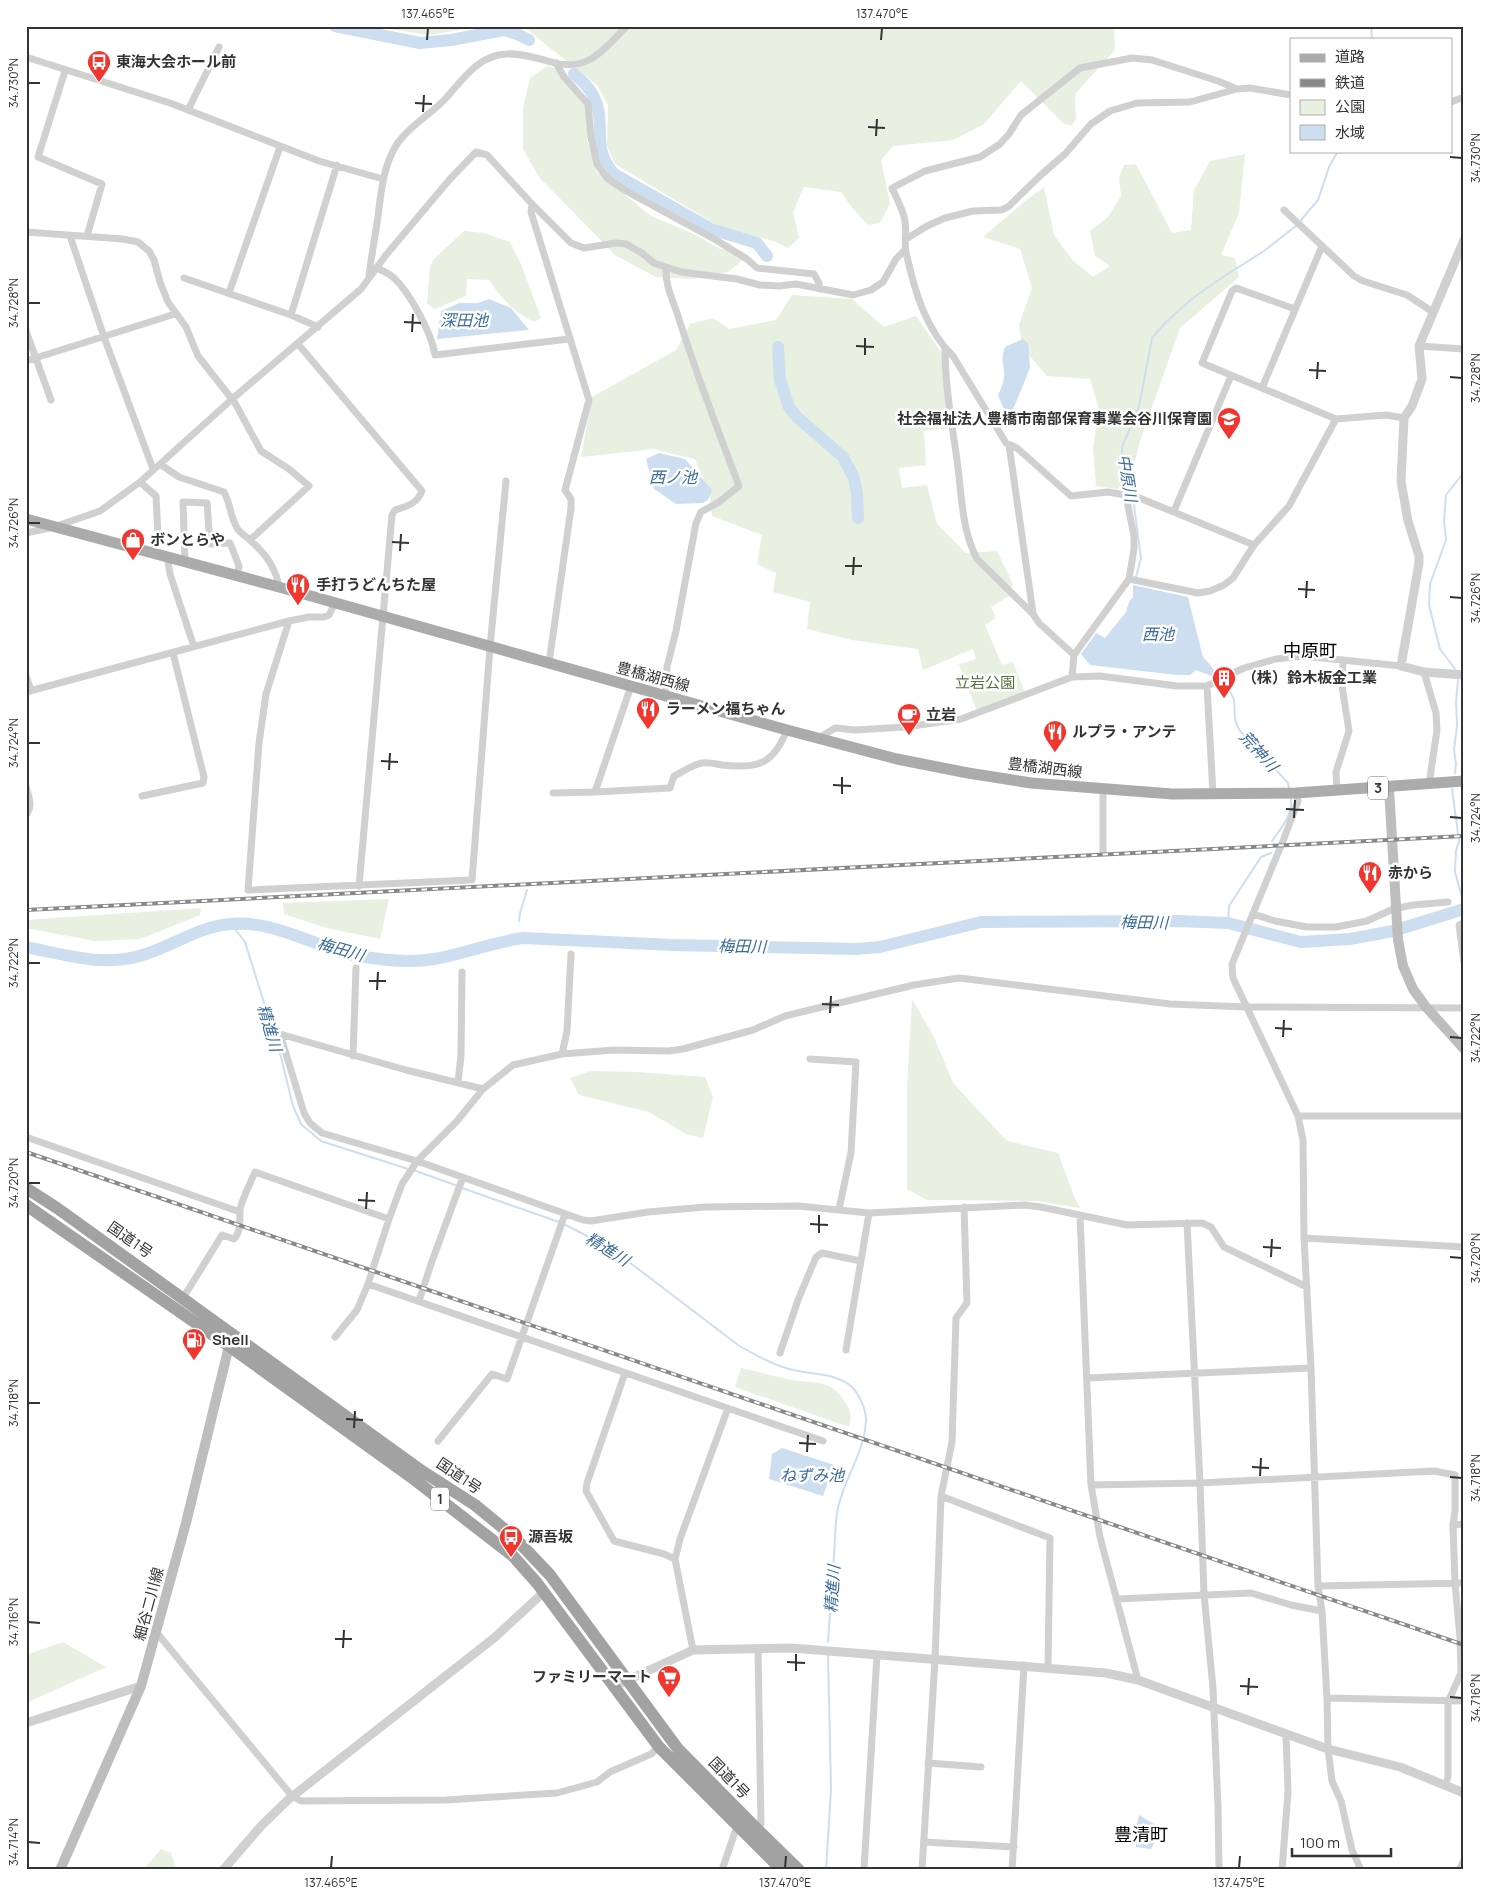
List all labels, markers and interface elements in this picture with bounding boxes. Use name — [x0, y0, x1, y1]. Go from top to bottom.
text: 137.465°E — [401, 5, 455, 22]
text: 137.470°E — [856, 5, 908, 22]
legend — [1290, 38, 1452, 152]
text: 道路 — [1335, 46, 1365, 67]
bus stop icon: 東海大会ホール前 — [86, 49, 112, 83]
place label: 東海大会ホール前 — [116, 51, 236, 72]
text: 34.730°N — [5, 58, 22, 108]
text: 鉄道 — [1335, 72, 1365, 93]
text: 公園 — [1335, 96, 1365, 117]
text: 水域 — [1335, 122, 1365, 143]
text: 34.730°N — [1467, 133, 1484, 183]
text: 34.728°N — [5, 278, 22, 328]
water label: 深田池 — [440, 309, 490, 331]
text: 34.728°N — [1467, 353, 1484, 403]
school or university icon: 社会福祉法人豊橋市南部保育事業会谷川保育園 — [1216, 406, 1242, 440]
place label: 社会福祉法人豊橋市南部保育事業会谷川保育園 — [897, 408, 1212, 429]
water label: 中原川 — [1113, 453, 1143, 505]
water label: 西ノ池 — [649, 466, 699, 488]
text: 34.726°N — [5, 498, 22, 548]
shop icon: ボンとらや — [120, 527, 146, 561]
place label: ボンとらや — [150, 529, 225, 550]
restaurant icon: 手打うどんちた屋 — [285, 572, 311, 606]
text: 34.726°N — [1467, 573, 1484, 623]
place label: 手打うどんちた屋 — [316, 574, 436, 595]
water label: 西池 — [1142, 623, 1176, 645]
district label: 中原町 — [1283, 638, 1337, 662]
street label: 豊橋湖西線 — [614, 657, 692, 696]
building icon: （株）鈴木板金工業 — [1211, 665, 1237, 699]
place label: （株）鈴木板金工業 — [1242, 667, 1377, 688]
park label: 立岩公園 — [955, 672, 1015, 693]
restaurant icon: ラーメン福ちゃん — [635, 696, 661, 730]
place label: ラーメン福ちゃん — [666, 698, 785, 719]
cafe icon: 立岩 — [896, 702, 922, 736]
place label: 立岩 — [926, 704, 956, 725]
text: 34.724°N — [5, 718, 22, 768]
restaurant icon: ルプラ・アンテ — [1042, 719, 1068, 753]
place label: ルプラ・アンテ — [1072, 721, 1176, 742]
water label: 荒神川 — [1235, 726, 1285, 778]
street label: 豊橋湖西線 — [1007, 753, 1084, 782]
road number: 3 — [1368, 776, 1388, 800]
text: 34.724°N — [1467, 793, 1484, 843]
restaurant icon: 赤から — [1357, 860, 1383, 894]
place label: 赤から — [1388, 862, 1433, 883]
water label: 梅田川 — [1120, 911, 1170, 933]
water label: 梅田川 — [315, 932, 369, 967]
water label: 梅田川 — [718, 935, 768, 957]
text: 34.722°N — [5, 938, 22, 988]
water label: 精進川 — [253, 1002, 288, 1056]
text: 34.722°N — [1467, 1013, 1484, 1063]
text: 34.720°N — [5, 1158, 22, 1208]
street label: 国道1号 — [103, 1216, 157, 1263]
water label: 精進川 — [582, 1227, 636, 1272]
text: 34.720°N — [1467, 1233, 1484, 1283]
fuel station icon: Shell — [181, 1327, 207, 1361]
place label: Shell — [212, 1329, 249, 1350]
text: 34.718°N — [5, 1379, 22, 1427]
street label: 国道1号 — [433, 1454, 485, 1498]
text: 34.718°N — [1467, 1454, 1484, 1502]
water label: ねずみ池 — [780, 1464, 846, 1486]
road number: 1 — [431, 1488, 449, 1510]
bus stop icon: 源吾坂 — [498, 1524, 524, 1558]
place label: 源吾坂 — [528, 1526, 573, 1547]
water label: 精進川 — [819, 1562, 845, 1614]
street label: 細谷二川線 — [129, 1565, 168, 1643]
text: 34.716°N — [5, 1598, 22, 1646]
supermarket icon: ファミリーマート — [656, 1664, 682, 1698]
place label: ファミリーマート — [532, 1666, 652, 1687]
text: 34.716°N — [1467, 1674, 1484, 1722]
street label: 国道1号 — [704, 1752, 755, 1803]
text: 34.714°N — [5, 1818, 22, 1866]
district label: 豊清町 — [1114, 1822, 1168, 1846]
scale bar — [1292, 1826, 1391, 1858]
text: 100 m — [1300, 1832, 1340, 1853]
text: 137.465°E — [304, 1874, 358, 1891]
text: 137.470°E — [759, 1874, 811, 1891]
text: 137.475°E — [1213, 1874, 1265, 1891]

